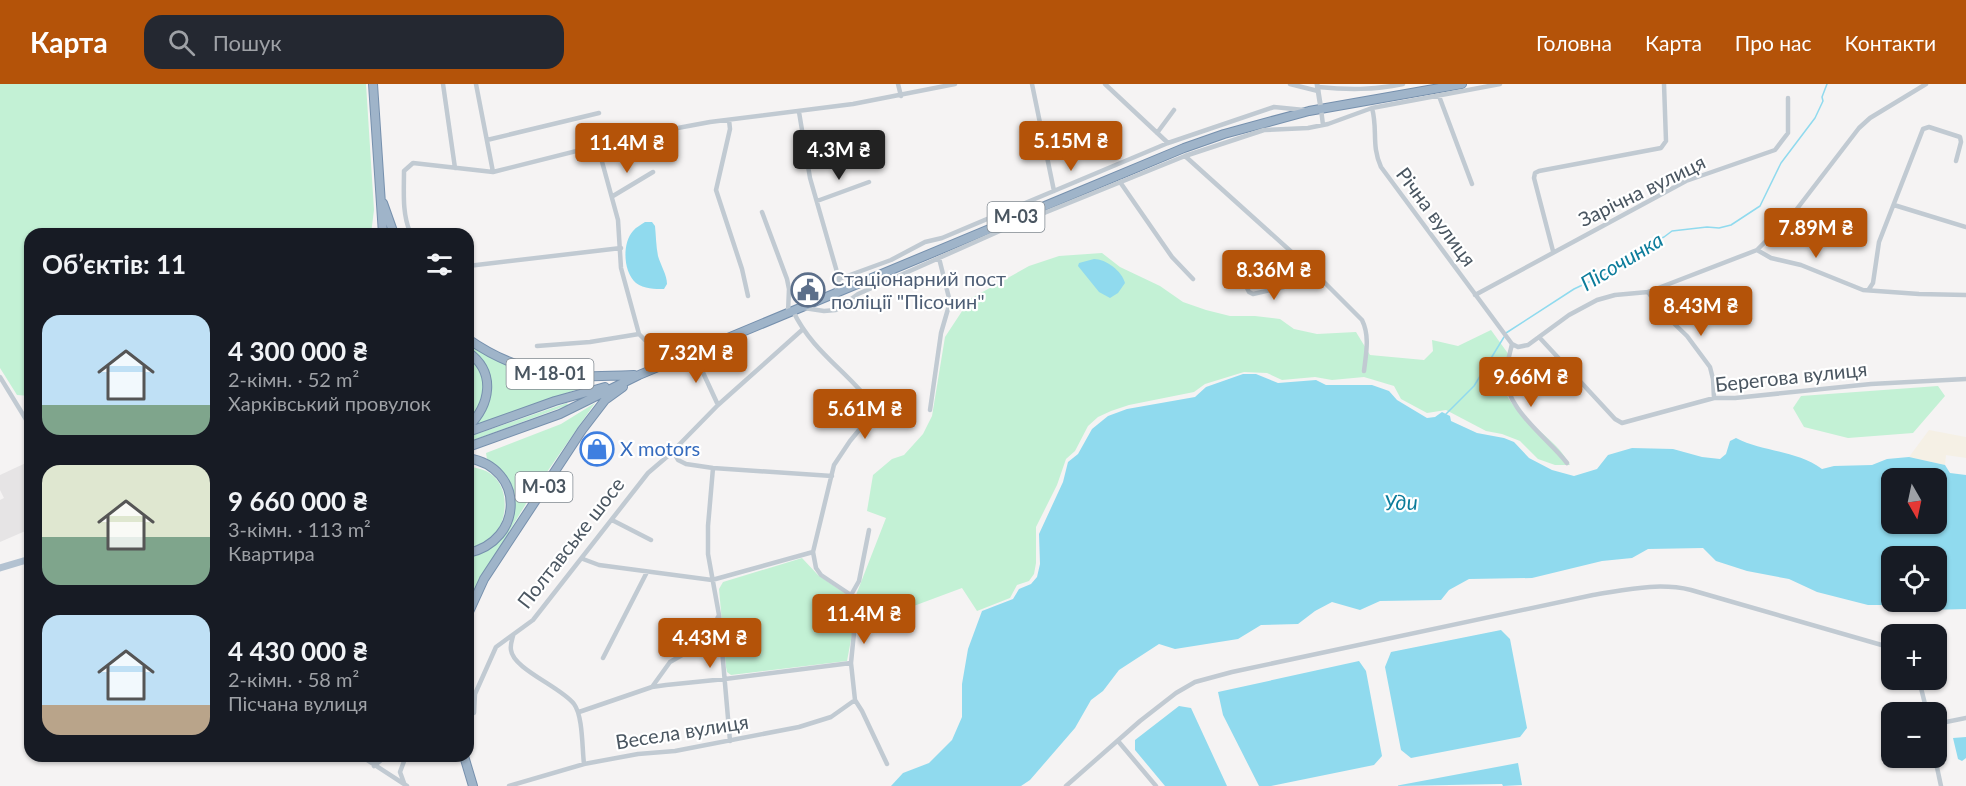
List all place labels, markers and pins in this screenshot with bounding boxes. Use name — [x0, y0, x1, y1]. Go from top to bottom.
pin: 5.15M ₴ — [1016, 121, 1126, 172]
pin: 11.4M ₴ — [572, 123, 682, 174]
pin: 4.3M ₴ — [790, 130, 888, 181]
pin: 7.89M ₴ — [1761, 208, 1871, 259]
pin: 8.36M ₴ — [1219, 250, 1329, 301]
place label: Стаціонарний пост поліції "Пісочин" — [831, 266, 1006, 313]
public building icon: Стаціонарний пост поліції "Пісочин" — [790, 272, 826, 308]
pin: 8.43M ₴ — [1646, 286, 1756, 337]
pin: 7.32M ₴ — [641, 333, 751, 384]
pin: 9.66M ₴ — [1476, 357, 1586, 408]
pin: 5.61M ₴ — [810, 389, 920, 440]
shop icon: Х motors — [579, 431, 615, 467]
place label: Х motors — [620, 436, 700, 460]
pin: 11.4M ₴ — [809, 594, 919, 645]
pin: 4.43M ₴ — [655, 618, 765, 669]

